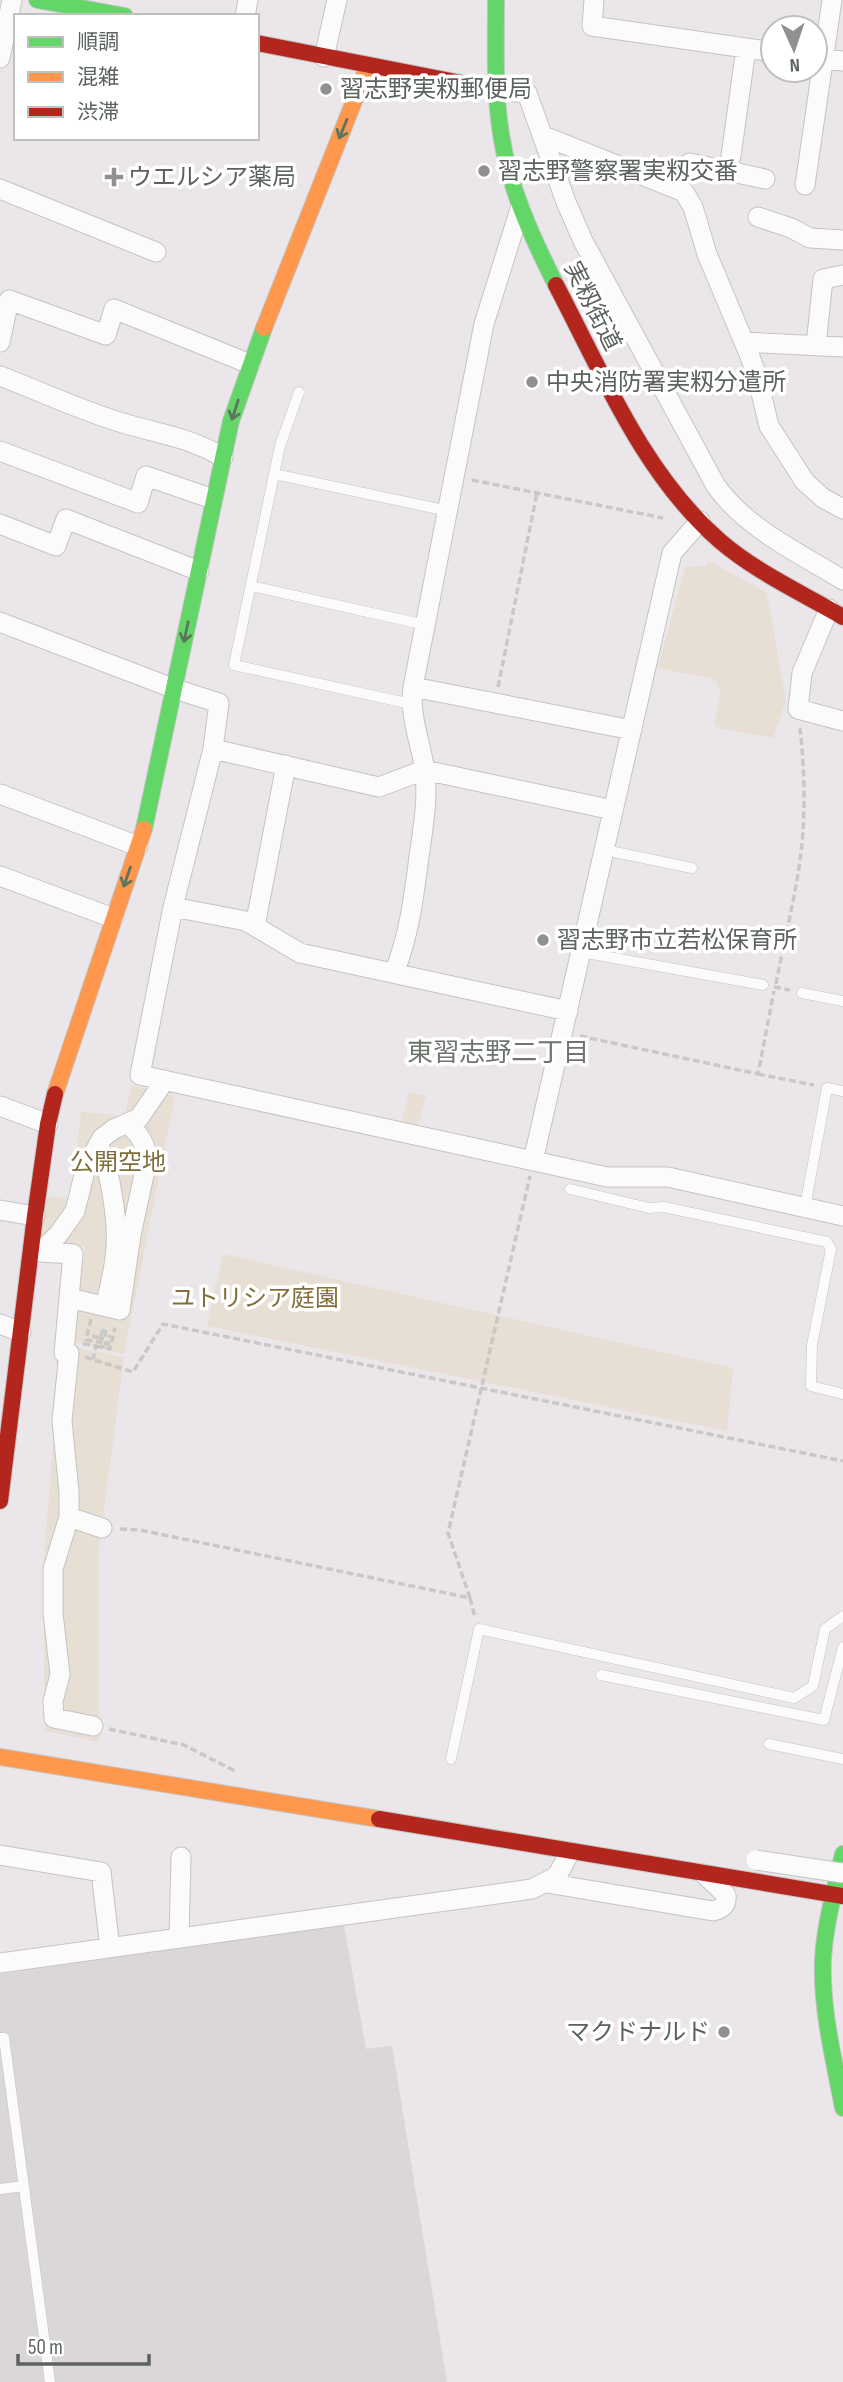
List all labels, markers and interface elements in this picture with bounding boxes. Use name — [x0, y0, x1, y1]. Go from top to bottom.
legend — [14, 14, 259, 140]
north arrow — [759, 14, 829, 84]
text: 順調 — [77, 30, 119, 55]
text: N — [789, 53, 800, 76]
text: 混雑 — [77, 65, 119, 90]
place label: 習志野実籾郵便局 — [340, 75, 532, 104]
marker: 習志野実籾郵便局 — [318, 81, 334, 97]
text: 渋滞 — [77, 100, 119, 125]
one-way arrow — [335, 118, 348, 139]
place label: 習志野警察署実籾交番 — [498, 157, 738, 186]
place label: ウエルシア薬局 — [128, 163, 296, 192]
marker: 習志野警察署実籾交番 — [476, 163, 492, 179]
marker: ウエルシア薬局 — [106, 169, 122, 185]
street label: 実籾街道 — [558, 257, 627, 356]
place label: 中央消防署実籾分遣所 — [546, 368, 786, 397]
marker: 中央消防署実籾分遣所 — [524, 374, 540, 390]
one-way arrow — [228, 399, 241, 421]
one-way arrow — [179, 620, 193, 643]
one-way arrow — [120, 865, 132, 887]
place label: 習志野市立若松保育所 — [557, 926, 797, 955]
marker: 習志野市立若松保育所 — [535, 932, 551, 948]
district label: 東習志野二丁目 — [407, 1038, 589, 1069]
park label: 公開空地 — [70, 1148, 166, 1177]
park label: ユトリシア庭園 — [171, 1284, 339, 1313]
place label: マクドナルド — [566, 2018, 710, 2047]
marker: マクドナルド — [716, 2024, 732, 2040]
scale bar — [18, 2322, 149, 2366]
text: 50 m — [28, 2335, 63, 2360]

